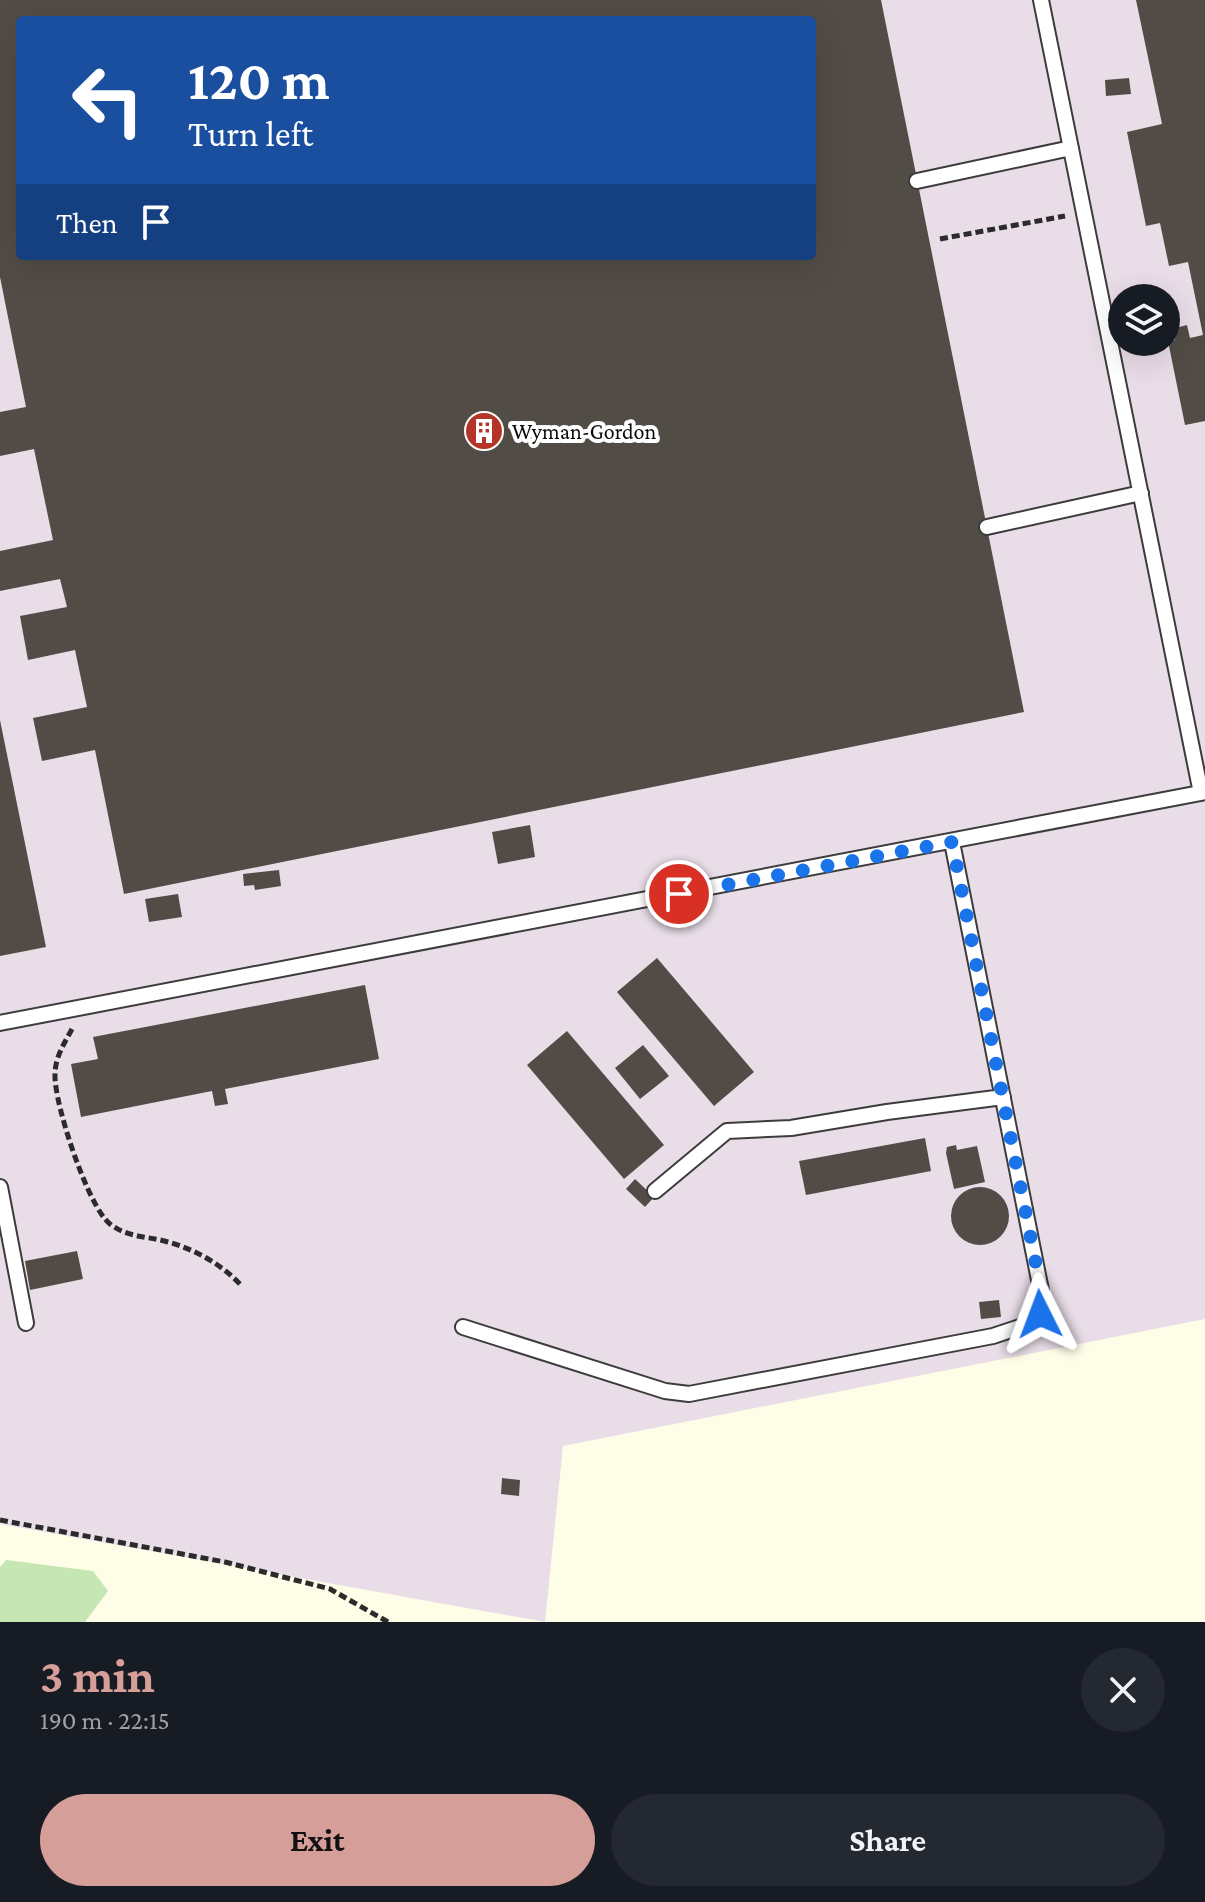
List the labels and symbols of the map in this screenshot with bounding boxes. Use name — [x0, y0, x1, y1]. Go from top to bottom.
building icon: Wyman-Gordon — [463, 410, 505, 452]
place label: Wyman-Gordon — [512, 419, 657, 444]
pin — [645, 860, 713, 928]
position arrow — [998, 1272, 1082, 1356]

